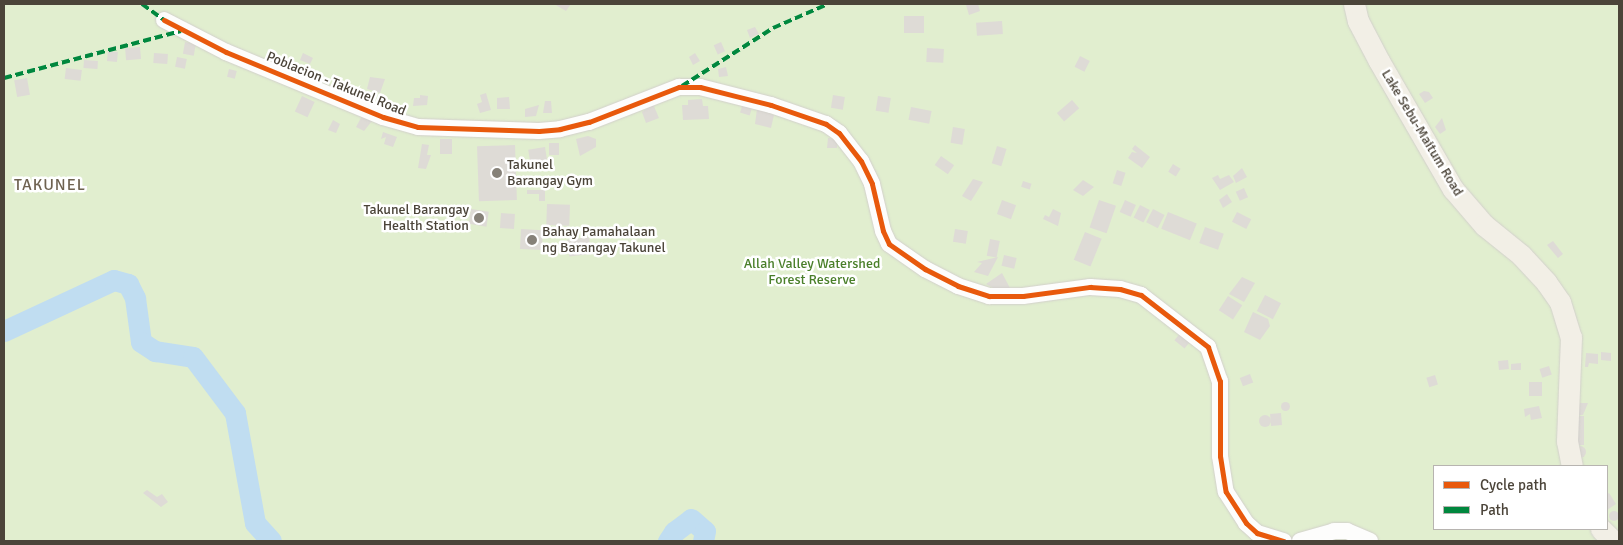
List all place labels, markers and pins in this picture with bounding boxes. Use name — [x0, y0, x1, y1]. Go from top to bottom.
place label: Takunel Barangay Gym — [507, 157, 593, 190]
marker: Takunel Barangay Gym — [491, 167, 503, 179]
place label: Takunel Barangay Health Station — [364, 202, 469, 234]
marker: Takunel Barangay Health Station — [473, 212, 485, 224]
place label: Bahay Pamahalaan ng Barangay Takunel — [542, 224, 666, 256]
marker: Bahay Pamahalaan ng Barangay Takunel — [526, 234, 538, 246]

